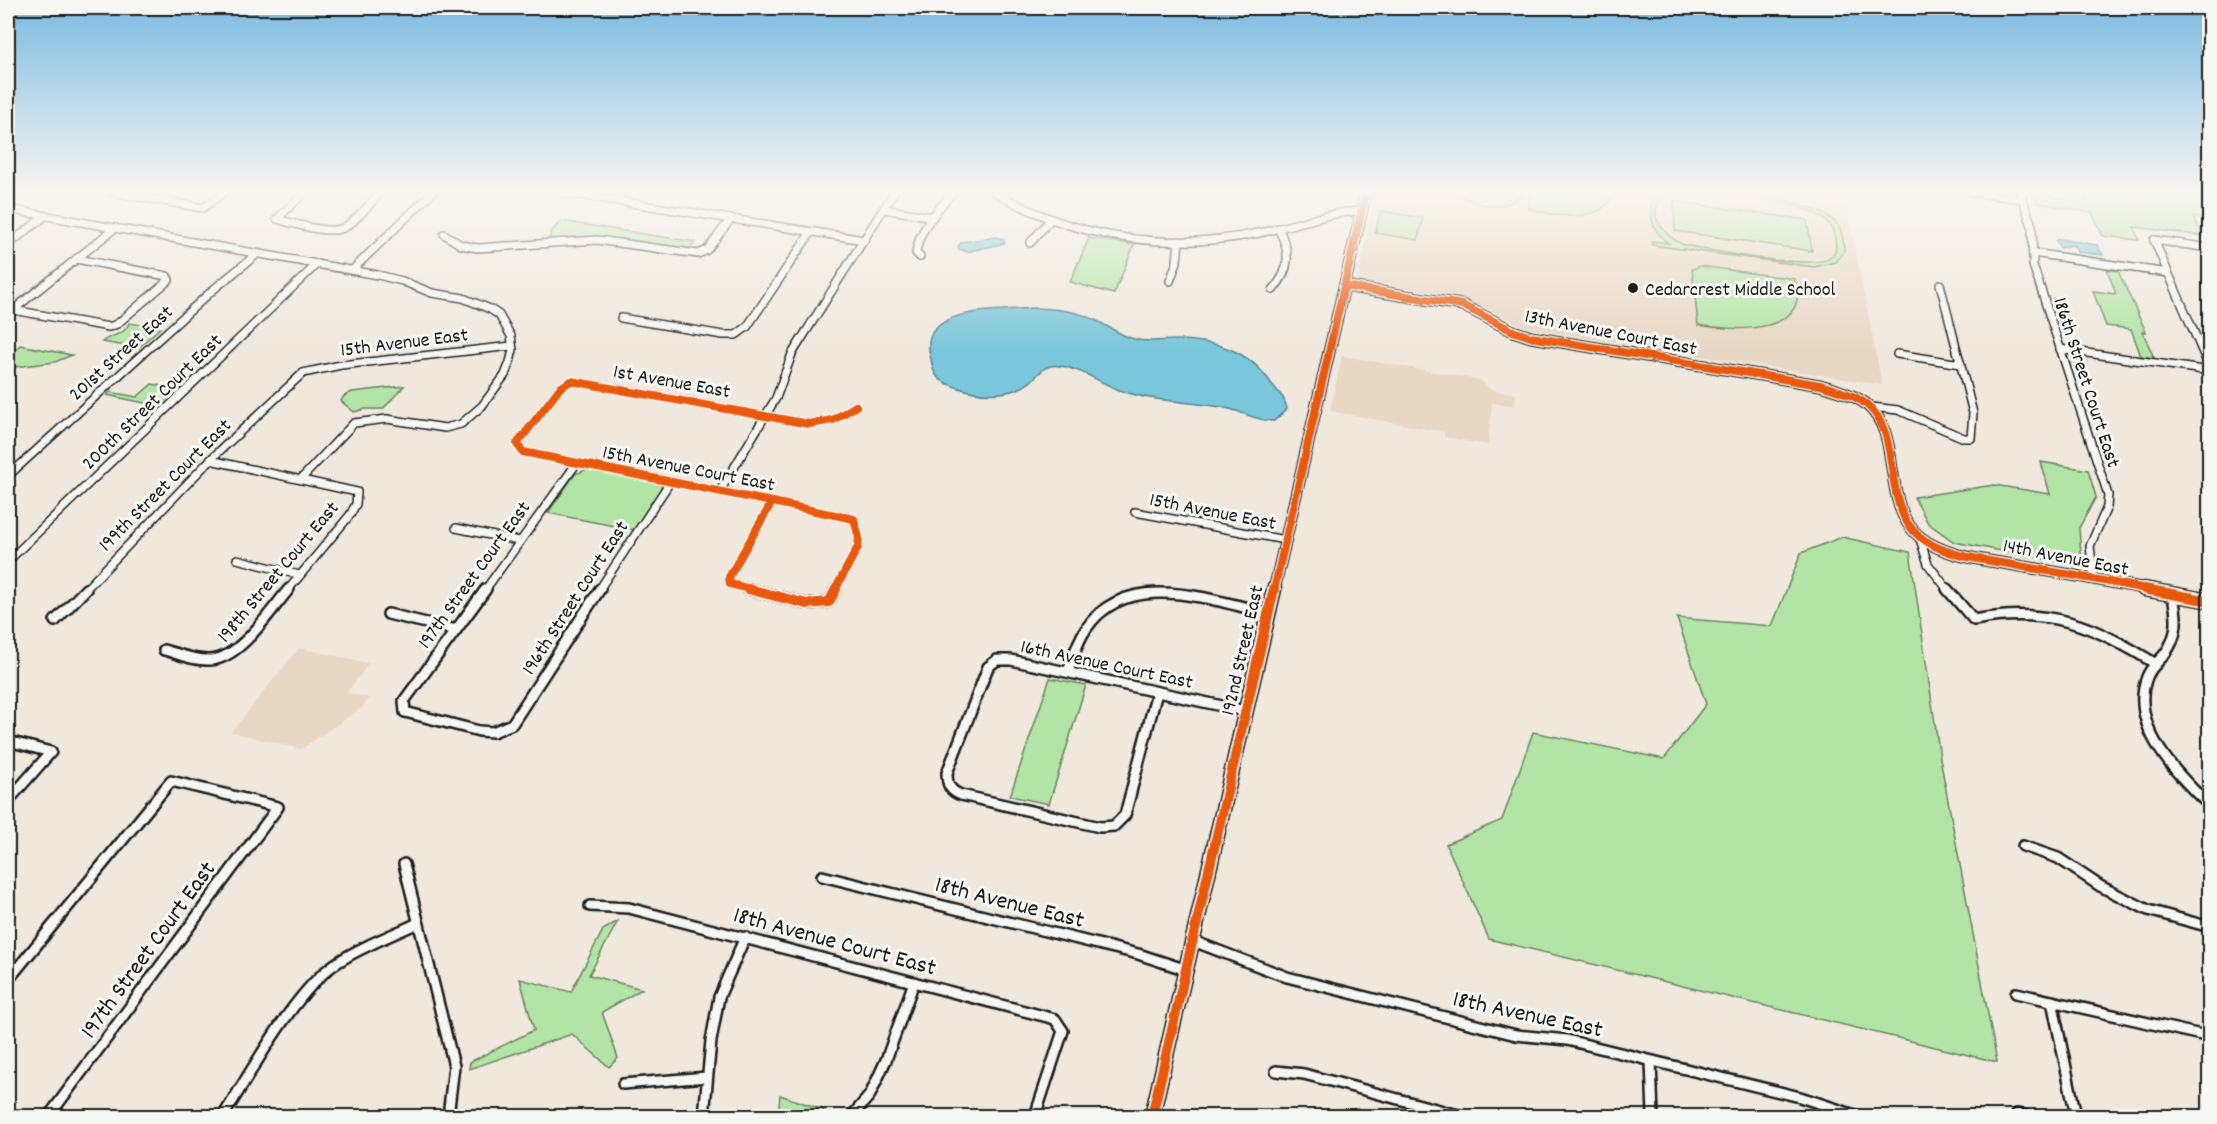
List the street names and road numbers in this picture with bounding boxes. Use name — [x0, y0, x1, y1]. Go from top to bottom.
street label: 186th Street Court East — [2044, 294, 2126, 472]
street label: 201st Street East — [64, 300, 180, 409]
street label: 13th Avenue Court East — [1522, 304, 1699, 364]
street label: 15th Avenue East — [339, 322, 470, 366]
street label: 200th Street Court East — [76, 329, 230, 478]
street label: 1st Avenue East — [611, 359, 732, 407]
street label: 199th Street Court East — [93, 413, 239, 559]
street label: 15th Avenue Court East — [600, 439, 777, 500]
street label: 15th Avenue East — [1147, 487, 1278, 539]
street label: 198th Street Court East — [212, 496, 347, 650]
street label: 197th Street Court East — [412, 496, 539, 655]
street label: 196th Street Court East — [516, 516, 637, 681]
street label: 14th Avenue East — [2000, 533, 2131, 585]
street label: 192nd Street East — [1215, 583, 1273, 719]
street label: 16th Avenue Court East — [1018, 634, 1195, 698]
street label: 197th Street Court East — [73, 855, 226, 1046]
street label: 18th Avenue East — [931, 869, 1088, 939]
street label: 18th Avenue Court East — [729, 899, 940, 986]
street label: 18th Avenue East — [1449, 983, 1606, 1048]

